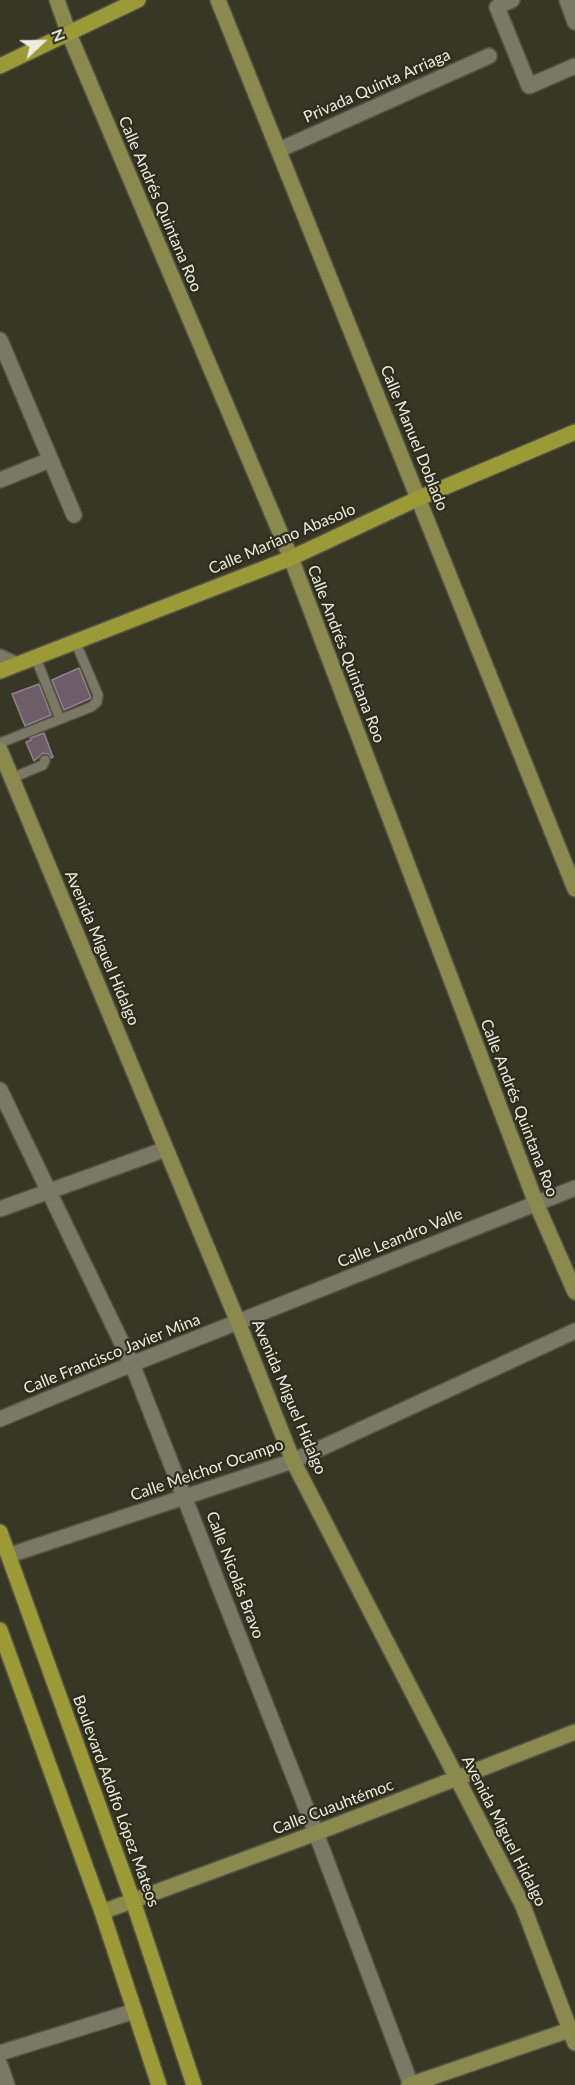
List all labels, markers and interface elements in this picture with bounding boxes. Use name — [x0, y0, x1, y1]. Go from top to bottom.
north arrow — [12, 12, 72, 72]
text: N — [48, 26, 70, 44]
street label: Privada Quinta Arriaga — [301, 45, 453, 127]
street label: Calle Andrés Quintana Roo — [114, 113, 206, 295]
street label: Calle Manuel Doblado — [376, 362, 452, 514]
street label: Calle Mariano Abasolo — [206, 499, 358, 579]
street label: Calle Andrés Quintana Roo — [303, 562, 389, 746]
street label: Avenida Miguel Hidalgo — [61, 868, 143, 1028]
street label: Calle Andrés Quintana Roo — [476, 1016, 562, 1200]
street label: Calle Leandro Valle — [335, 1204, 465, 1272]
street label: Calle Francisco Javier Mina — [21, 1310, 203, 1398]
street label: Avenida Miguel Hidalgo — [248, 1317, 330, 1477]
street label: Calle Melchor Ocampo — [128, 1435, 286, 1505]
street label: Calle Nicolás Bravo — [202, 1509, 268, 1641]
street label: Boulevard Adolfo López Mateos — [69, 1693, 163, 1909]
street label: Avenida Miguel Hidalgo — [458, 1752, 550, 1910]
street label: Calle Cuauhtémoc — [270, 1775, 396, 1839]

